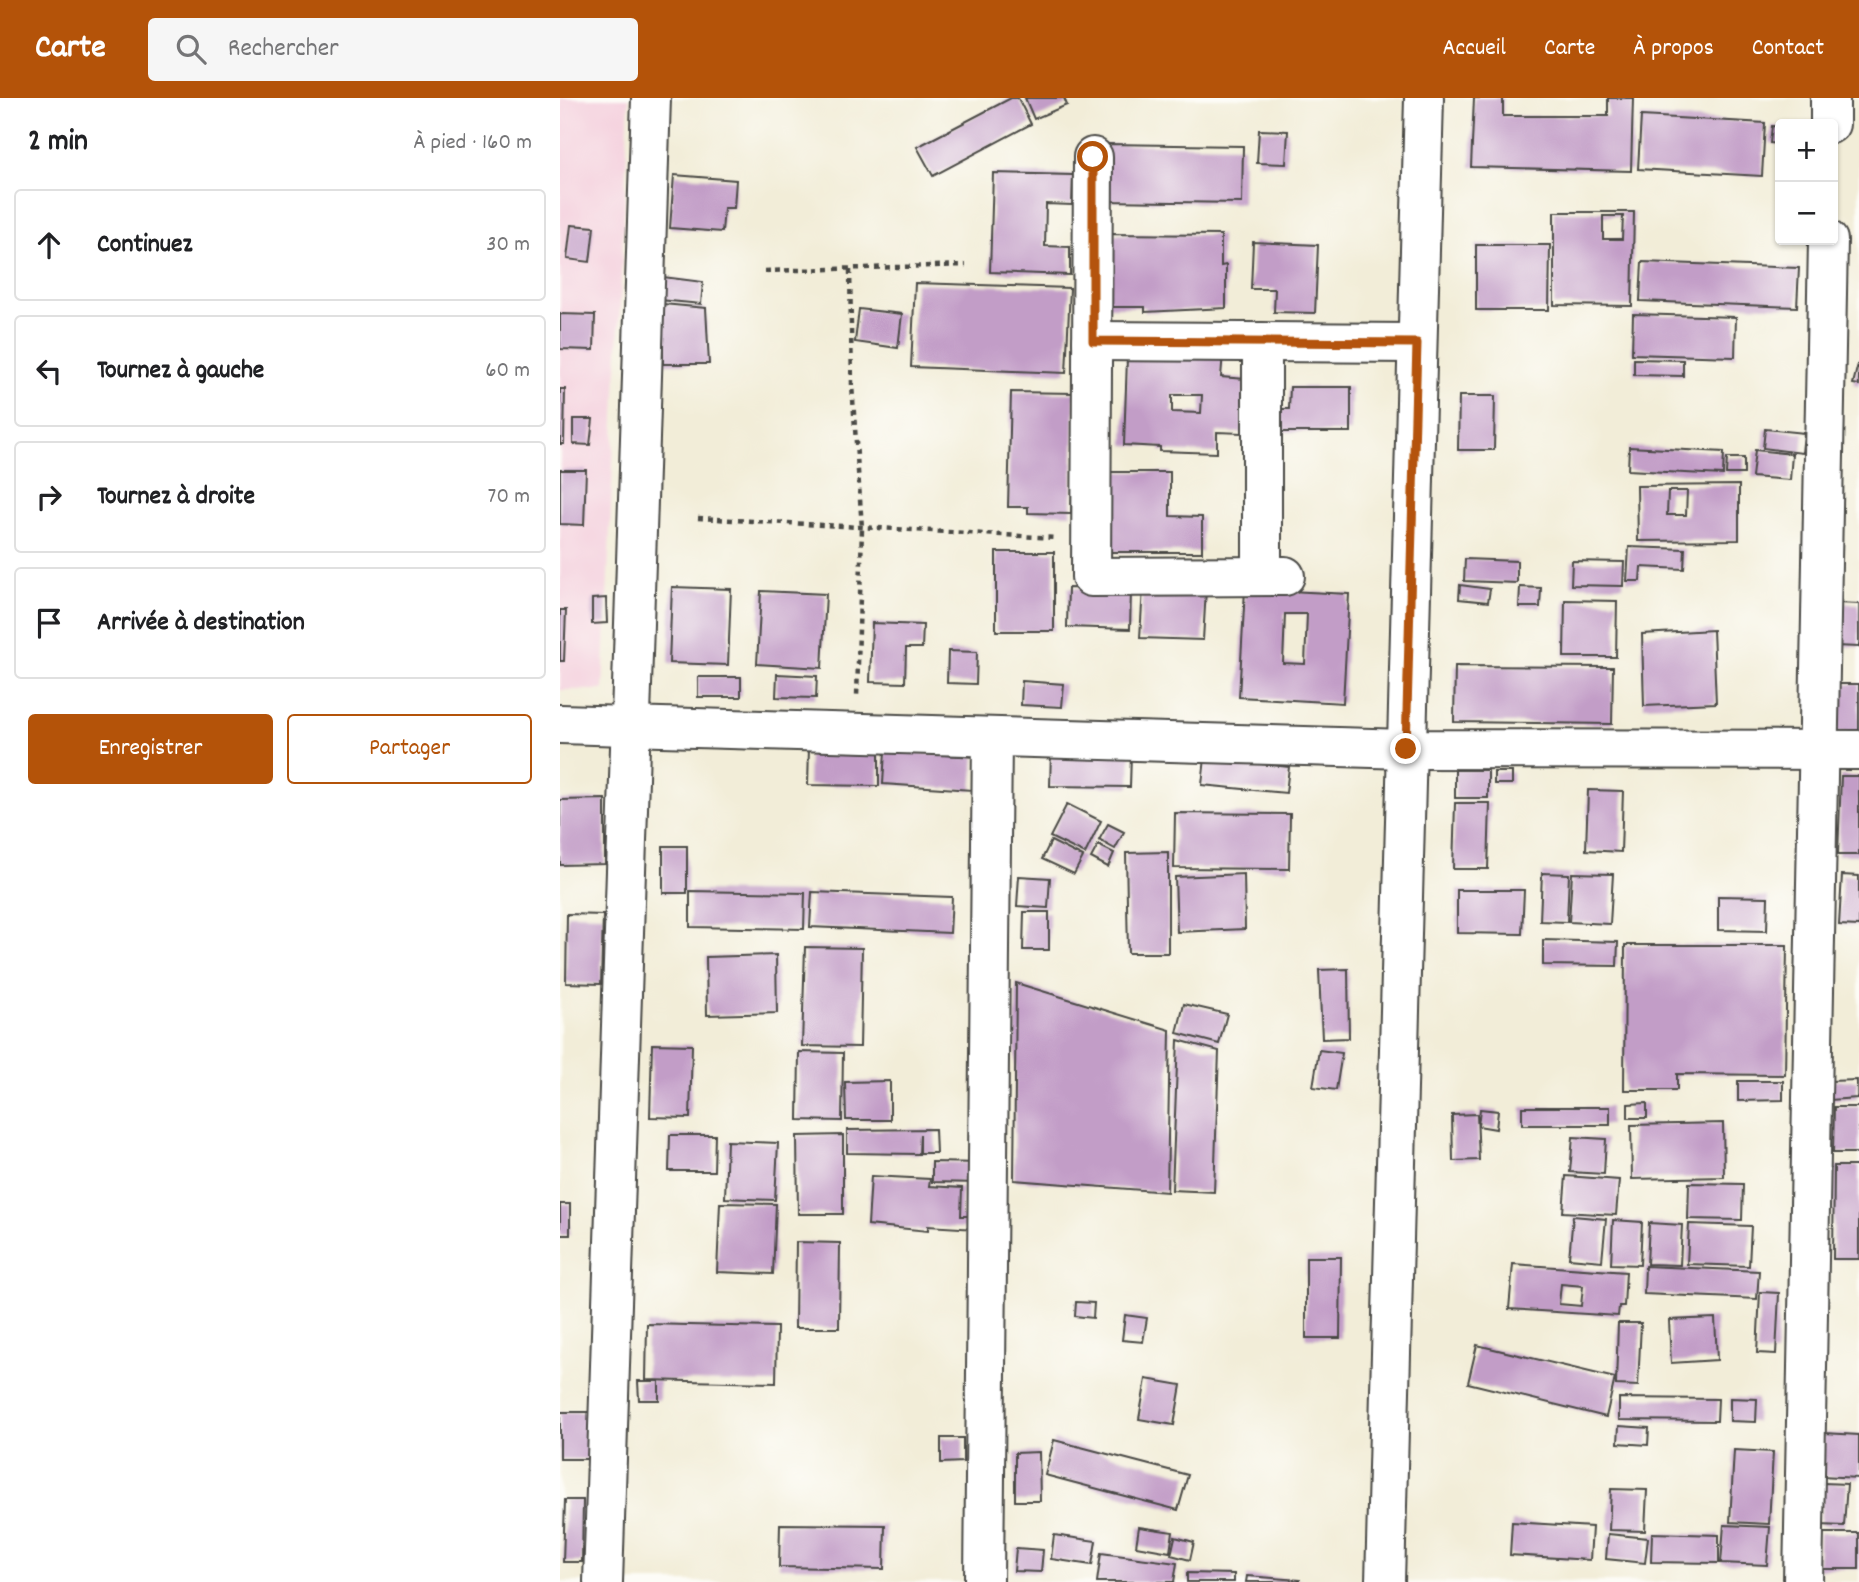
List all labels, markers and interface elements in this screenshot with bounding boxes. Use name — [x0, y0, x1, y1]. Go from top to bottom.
search box — [148, 18, 638, 81]
text: Carte — [35, 26, 106, 73]
icon: search — [172, 30, 210, 68]
text: Rechercher — [228, 31, 339, 68]
text: Accueil — [1442, 32, 1506, 66]
text: Carte — [1544, 32, 1595, 66]
text: À propos — [1633, 32, 1714, 66]
text: Contact — [1752, 32, 1824, 66]
map controls — [1775, 119, 1838, 245]
button: + — [1775, 119, 1838, 182]
text: 2 min — [28, 122, 88, 165]
text: À pied · 160 m — [413, 127, 532, 160]
route start — [1077, 141, 1108, 172]
button: − — [1775, 182, 1838, 245]
icon: ahead — [30, 226, 68, 264]
text: Continuez — [97, 227, 192, 264]
text: 30 m — [486, 229, 530, 262]
icon: left — [30, 352, 68, 390]
text: Tournez à gauche — [97, 353, 264, 390]
text: 60 m — [485, 355, 530, 388]
icon: right — [30, 478, 68, 516]
text: Tournez à droite — [97, 479, 255, 516]
text: 70 m — [488, 481, 530, 514]
icon: arrive — [30, 604, 68, 642]
text: Arrivée à destination — [97, 605, 305, 642]
button: Enregistrer — [28, 714, 273, 784]
button: Partager — [287, 714, 532, 784]
route end — [1390, 733, 1421, 764]

